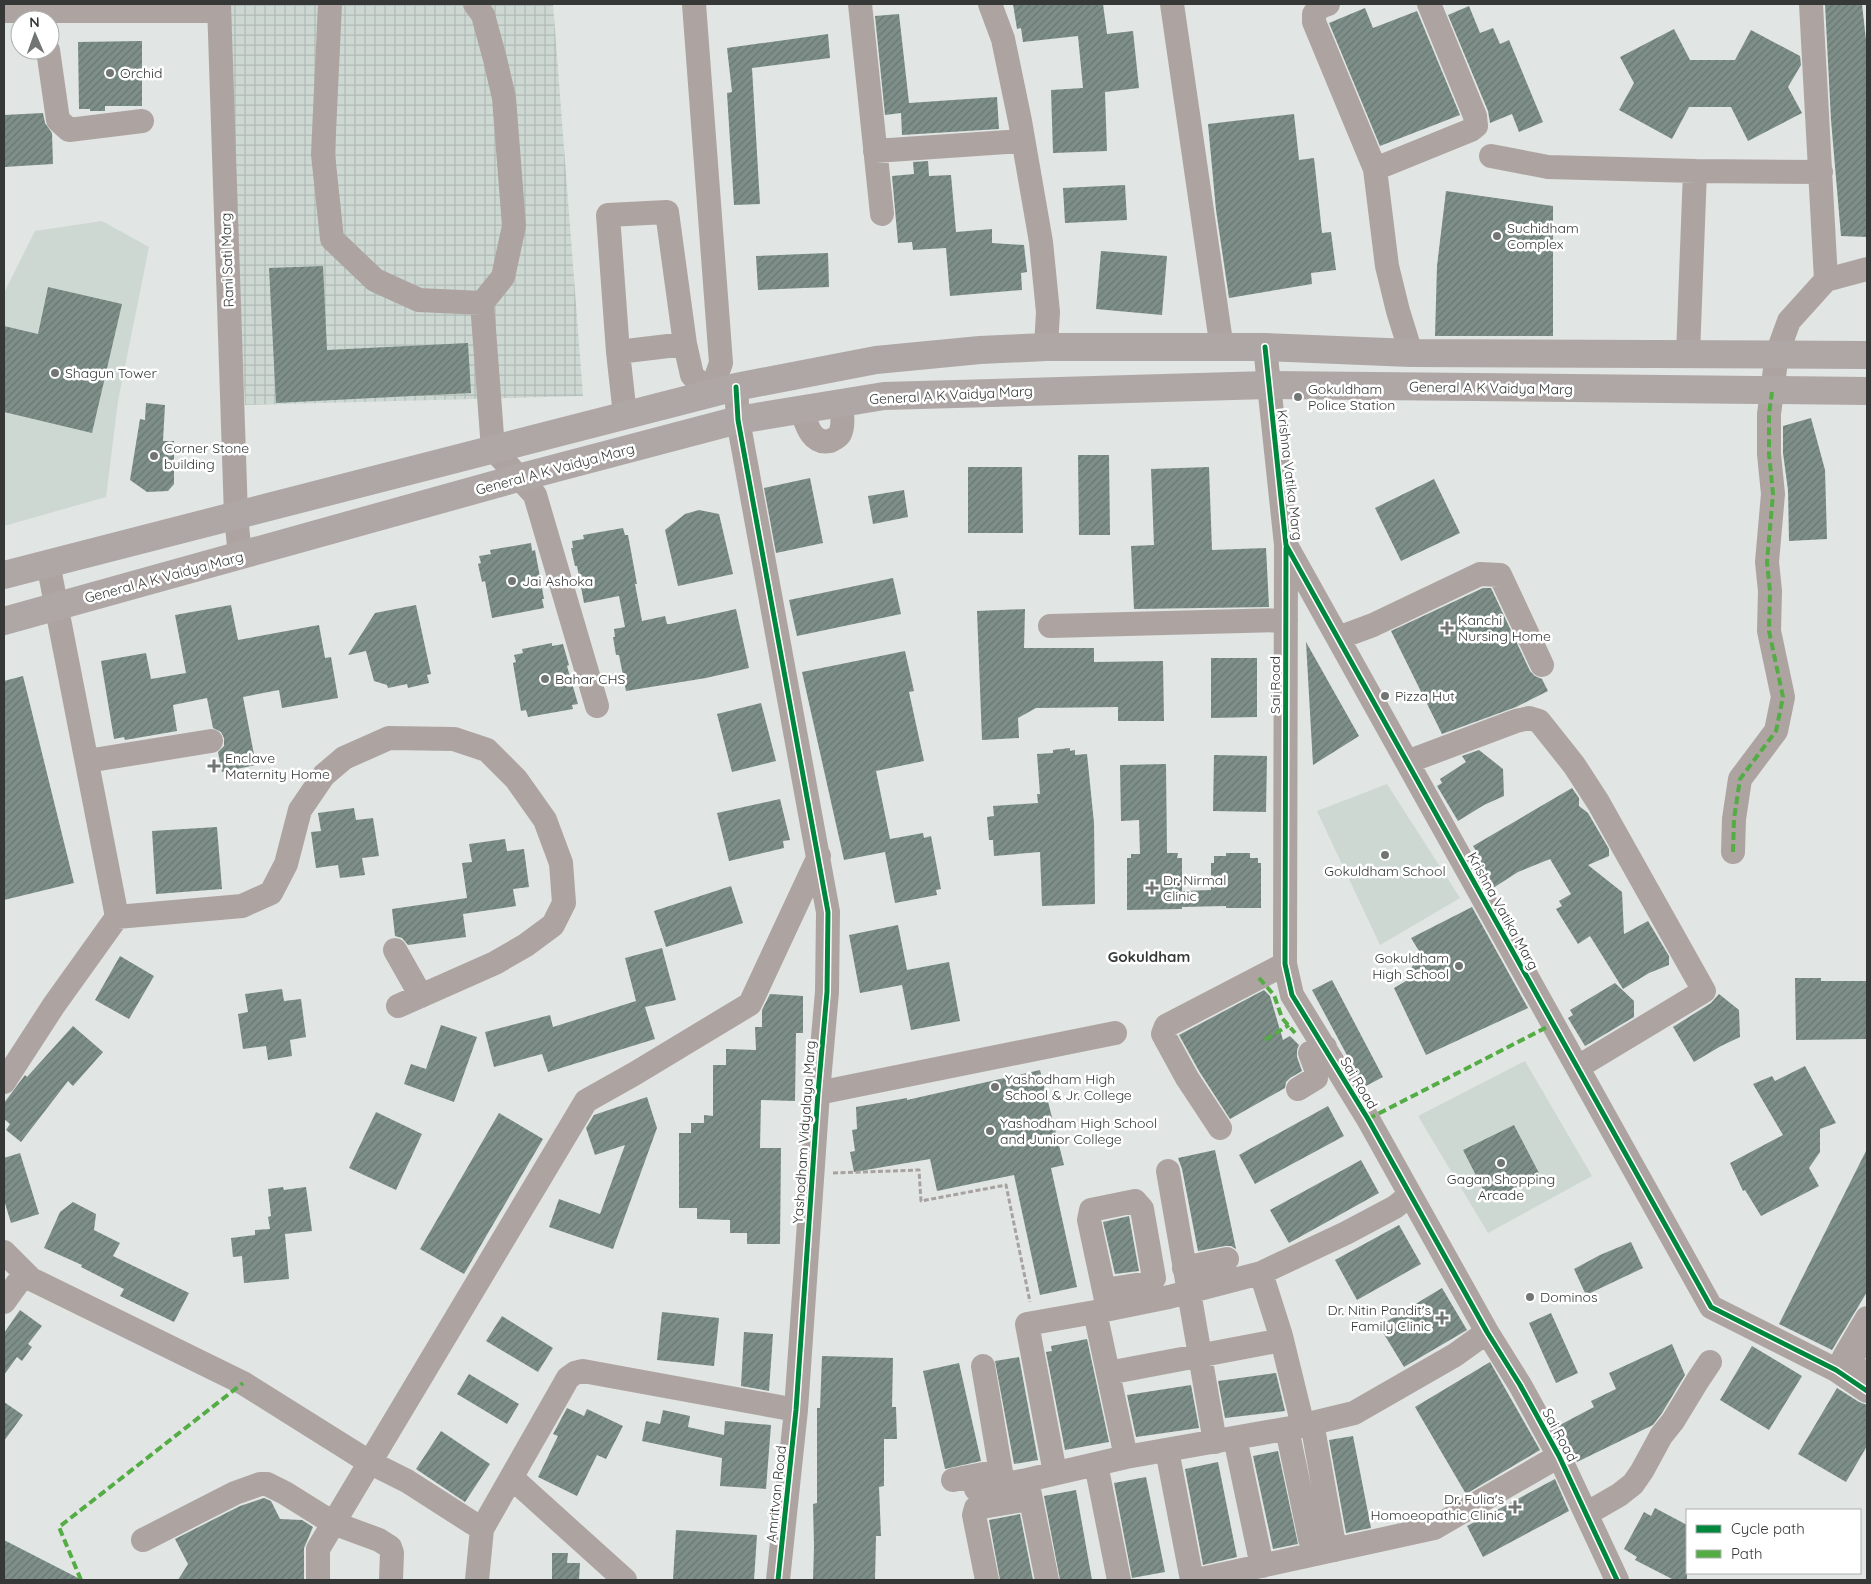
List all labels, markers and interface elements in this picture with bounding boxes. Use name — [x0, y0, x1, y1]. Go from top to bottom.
north arrow — [10, 10, 60, 60]
text: N — [29, 13, 40, 31]
place label: Orchid — [120, 64, 163, 82]
marker: Orchid — [104, 67, 116, 79]
street label: Rani Sati Marg — [216, 212, 238, 308]
place label: Suchidham Complex — [1507, 219, 1579, 253]
marker: Suchidham Complex — [1491, 230, 1503, 242]
place label: Shagun Tower — [65, 364, 157, 382]
marker: Shagun Tower — [49, 367, 61, 379]
street label: General A K Vaidya Marg — [1409, 378, 1573, 398]
place label: Gokuldham Police Station — [1308, 380, 1395, 414]
street label: General A K Vaidya Marg — [869, 382, 1033, 408]
marker: Gokuldham Police Station — [1292, 391, 1304, 403]
street label: Krishna Vatika Marg — [1273, 409, 1307, 541]
place label: Corner Stone building — [164, 439, 249, 473]
street label: General A K Vaidya Marg — [474, 439, 636, 499]
marker: Corner Stone building — [148, 450, 160, 462]
street label: General A K Vaidya Marg — [83, 547, 245, 607]
place label: Jai Ashoka — [522, 572, 593, 590]
marker: Jai Ashoka — [506, 575, 518, 587]
place label: Kanchi Nursing Home — [1458, 611, 1551, 645]
marker: Kanchi Nursing Home — [1440, 621, 1454, 635]
street label: Sai Road — [1266, 656, 1284, 714]
place label: Bahar CHS — [555, 670, 625, 688]
marker: Bahar CHS — [539, 673, 551, 685]
place label: Pizza Hut — [1395, 687, 1455, 705]
marker: Pizza Hut — [1379, 690, 1391, 702]
place label: Enclave Maternity Home — [225, 749, 330, 783]
marker: Enclave Maternity Home — [207, 759, 221, 773]
marker: Gokuldham School — [1379, 849, 1391, 861]
street label: Krishna Vatika Marg — [1463, 849, 1543, 973]
place label: Gokuldham School — [1324, 862, 1446, 880]
place label: Dr. Nirmal Clinic — [1163, 871, 1226, 905]
marker: Dr. Nirmal Clinic — [1145, 881, 1159, 895]
district label: Gokuldham — [1108, 947, 1190, 966]
place label: Gokuldham High School — [1372, 949, 1449, 983]
marker: Gokuldham High School — [1453, 960, 1465, 972]
street label: Yashodham Vidyalaya Marg — [789, 1040, 819, 1224]
street label: Sai Road — [1336, 1054, 1382, 1112]
place label: Yashodham High School & Jr. College — [1005, 1070, 1132, 1104]
marker: Yashodham High School & Jr. College — [989, 1081, 1001, 1093]
place label: Yashodham High School and Junior College — [1000, 1114, 1157, 1148]
marker: Yashodham High School and Junior College — [984, 1125, 996, 1137]
marker: Gagan Shopping Arcade — [1495, 1157, 1507, 1169]
place label: Gagan Shopping Arcade — [1447, 1170, 1555, 1204]
place label: Dominos — [1540, 1288, 1598, 1306]
marker: Dominos — [1524, 1291, 1536, 1303]
place label: Dr. Nitin Pandit's Family Clinic — [1327, 1301, 1431, 1335]
marker: Dr. Nitin Pandit's Family Clinic — [1435, 1311, 1449, 1325]
street label: Sai Road — [1538, 1405, 1582, 1465]
street label: Amritvan Road — [762, 1445, 790, 1543]
place label: Dr. Fulia's Homoeopathic Clinic — [1370, 1490, 1504, 1524]
marker: Dr. Fulia's Homoeopathic Clinic — [1508, 1500, 1522, 1514]
legend — [1686, 1509, 1861, 1574]
text: Cycle path — [1731, 1519, 1805, 1538]
text: Path — [1731, 1544, 1763, 1563]

